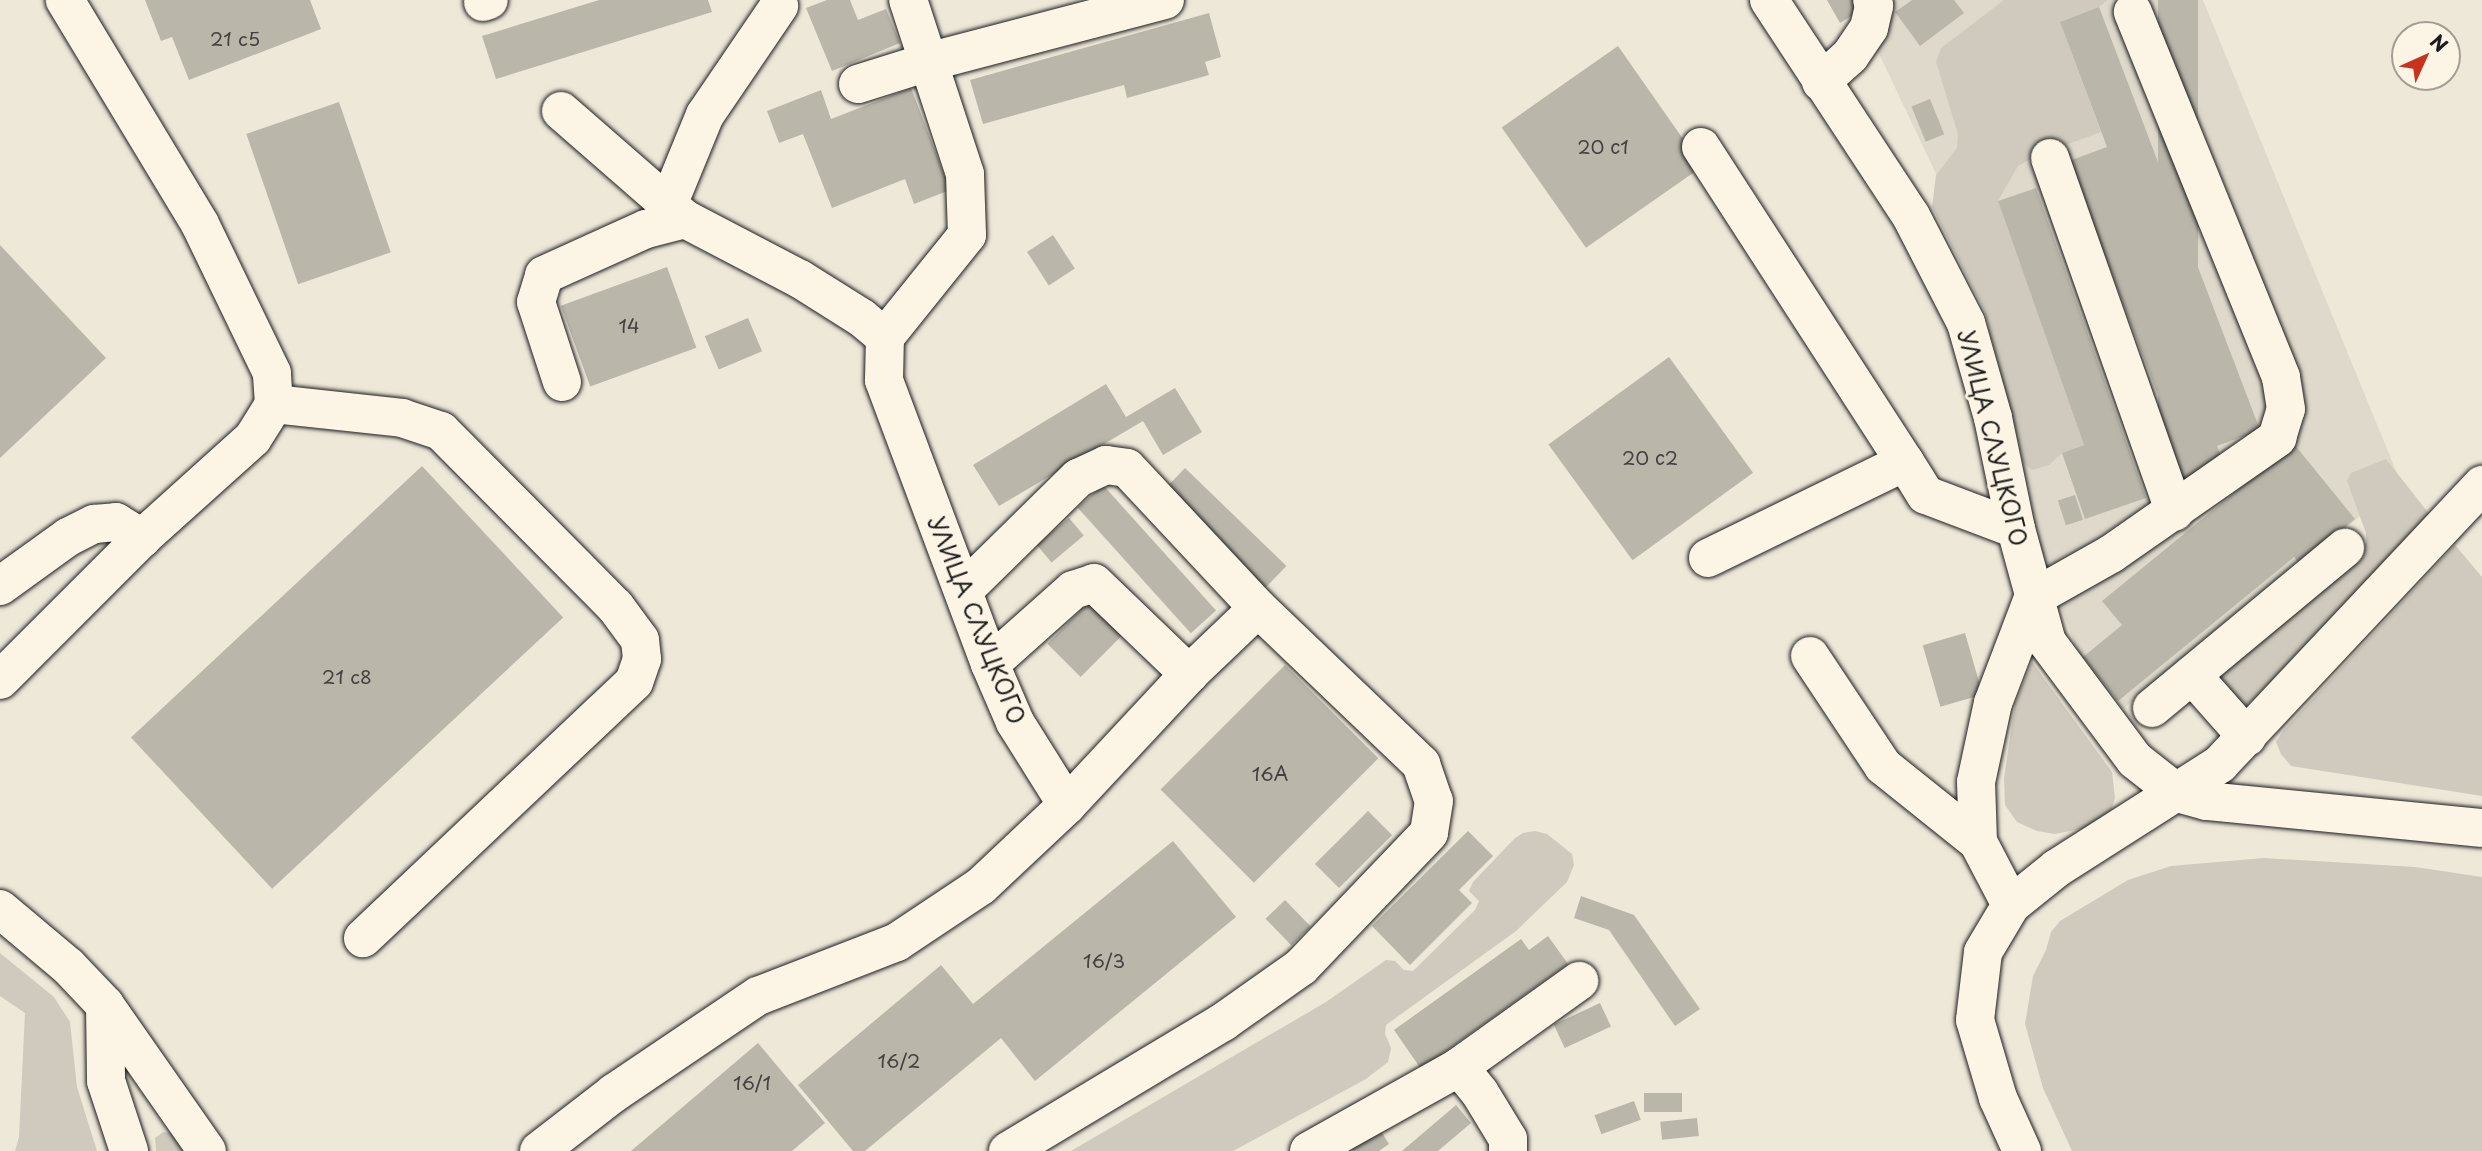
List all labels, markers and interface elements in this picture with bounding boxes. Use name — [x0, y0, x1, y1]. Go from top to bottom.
north arrow — [2391, 21, 2461, 91]
text: N — [2424, 27, 2455, 58]
house number: 21 с5 — [210, 28, 260, 50]
house number: 20 с1 — [1577, 136, 1629, 158]
house number: 14 — [618, 315, 640, 337]
street label: УЛИЦА СЛУЦКОГО — [1953, 327, 2033, 549]
house number: 20 с2 — [1622, 447, 1678, 469]
street label: УЛИЦА СЛУЦКОГО — [922, 511, 1032, 729]
house number: 21 с8 — [322, 666, 372, 688]
house number: 16А — [1252, 763, 1288, 785]
house number: 16/3 — [1083, 950, 1125, 972]
house number: 16/2 — [878, 1050, 920, 1072]
house number: 16/1 — [733, 1072, 771, 1094]

